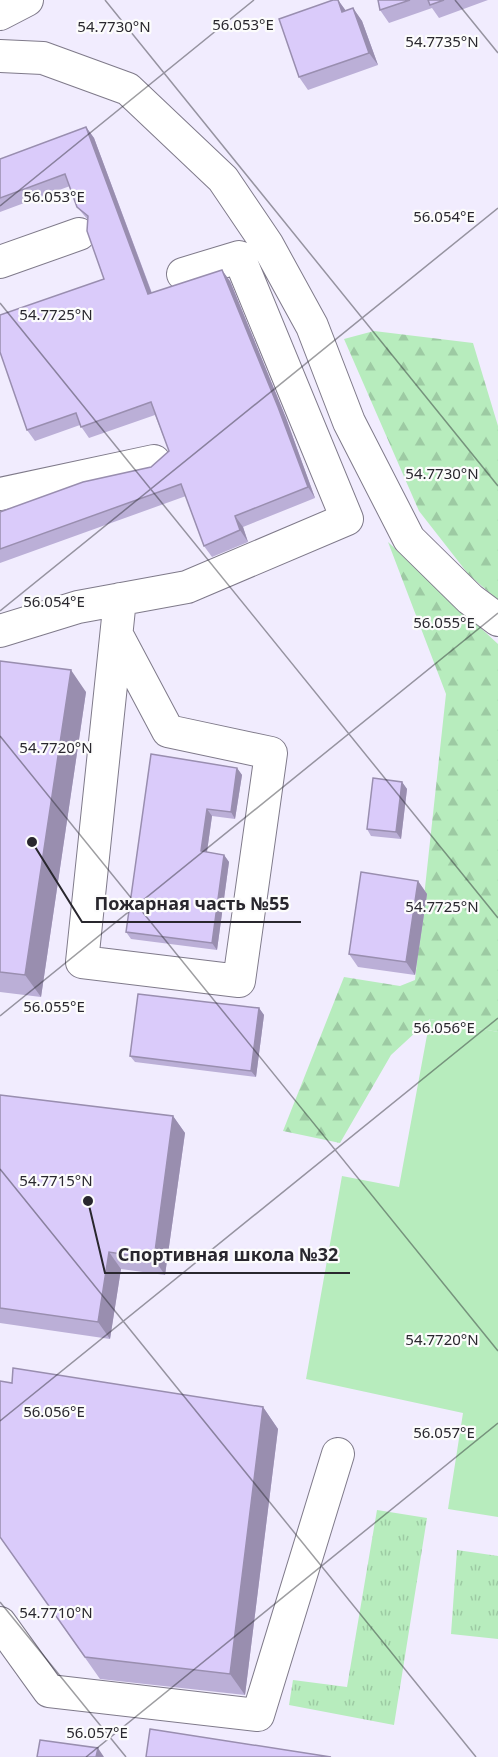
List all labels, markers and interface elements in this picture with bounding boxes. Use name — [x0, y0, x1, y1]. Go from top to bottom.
text: 56.053°E — [212, 14, 274, 34]
text: 54.7730°N — [77, 16, 151, 36]
text: 54.7735°N — [405, 31, 479, 51]
text: 56.053°E — [23, 186, 85, 206]
text: 56.054°E — [413, 206, 475, 226]
text: 54.7725°N — [19, 304, 93, 324]
text: 54.7730°N — [405, 463, 479, 483]
text: 56.054°E — [23, 591, 85, 611]
text: 56.055°E — [413, 612, 475, 632]
text: 54.7720°N — [19, 737, 93, 757]
callout: Пожарная часть №55 — [82, 886, 301, 922]
text: Пожарная часть №55 — [94, 891, 290, 915]
text: 54.7725°N — [405, 896, 479, 916]
text: 56.055°E — [23, 996, 85, 1016]
text: 56.056°E — [413, 1017, 475, 1037]
text: 54.7715°N — [19, 1170, 93, 1190]
callout: Спортивная школа №32 — [105, 1237, 350, 1273]
text: Спортивная школа №32 — [118, 1242, 338, 1266]
text: 54.7720°N — [405, 1329, 479, 1349]
text: 56.056°E — [23, 1401, 85, 1421]
text: 56.057°E — [413, 1422, 475, 1442]
text: 54.7710°N — [19, 1602, 93, 1622]
text: 56.057°E — [66, 1722, 128, 1742]

